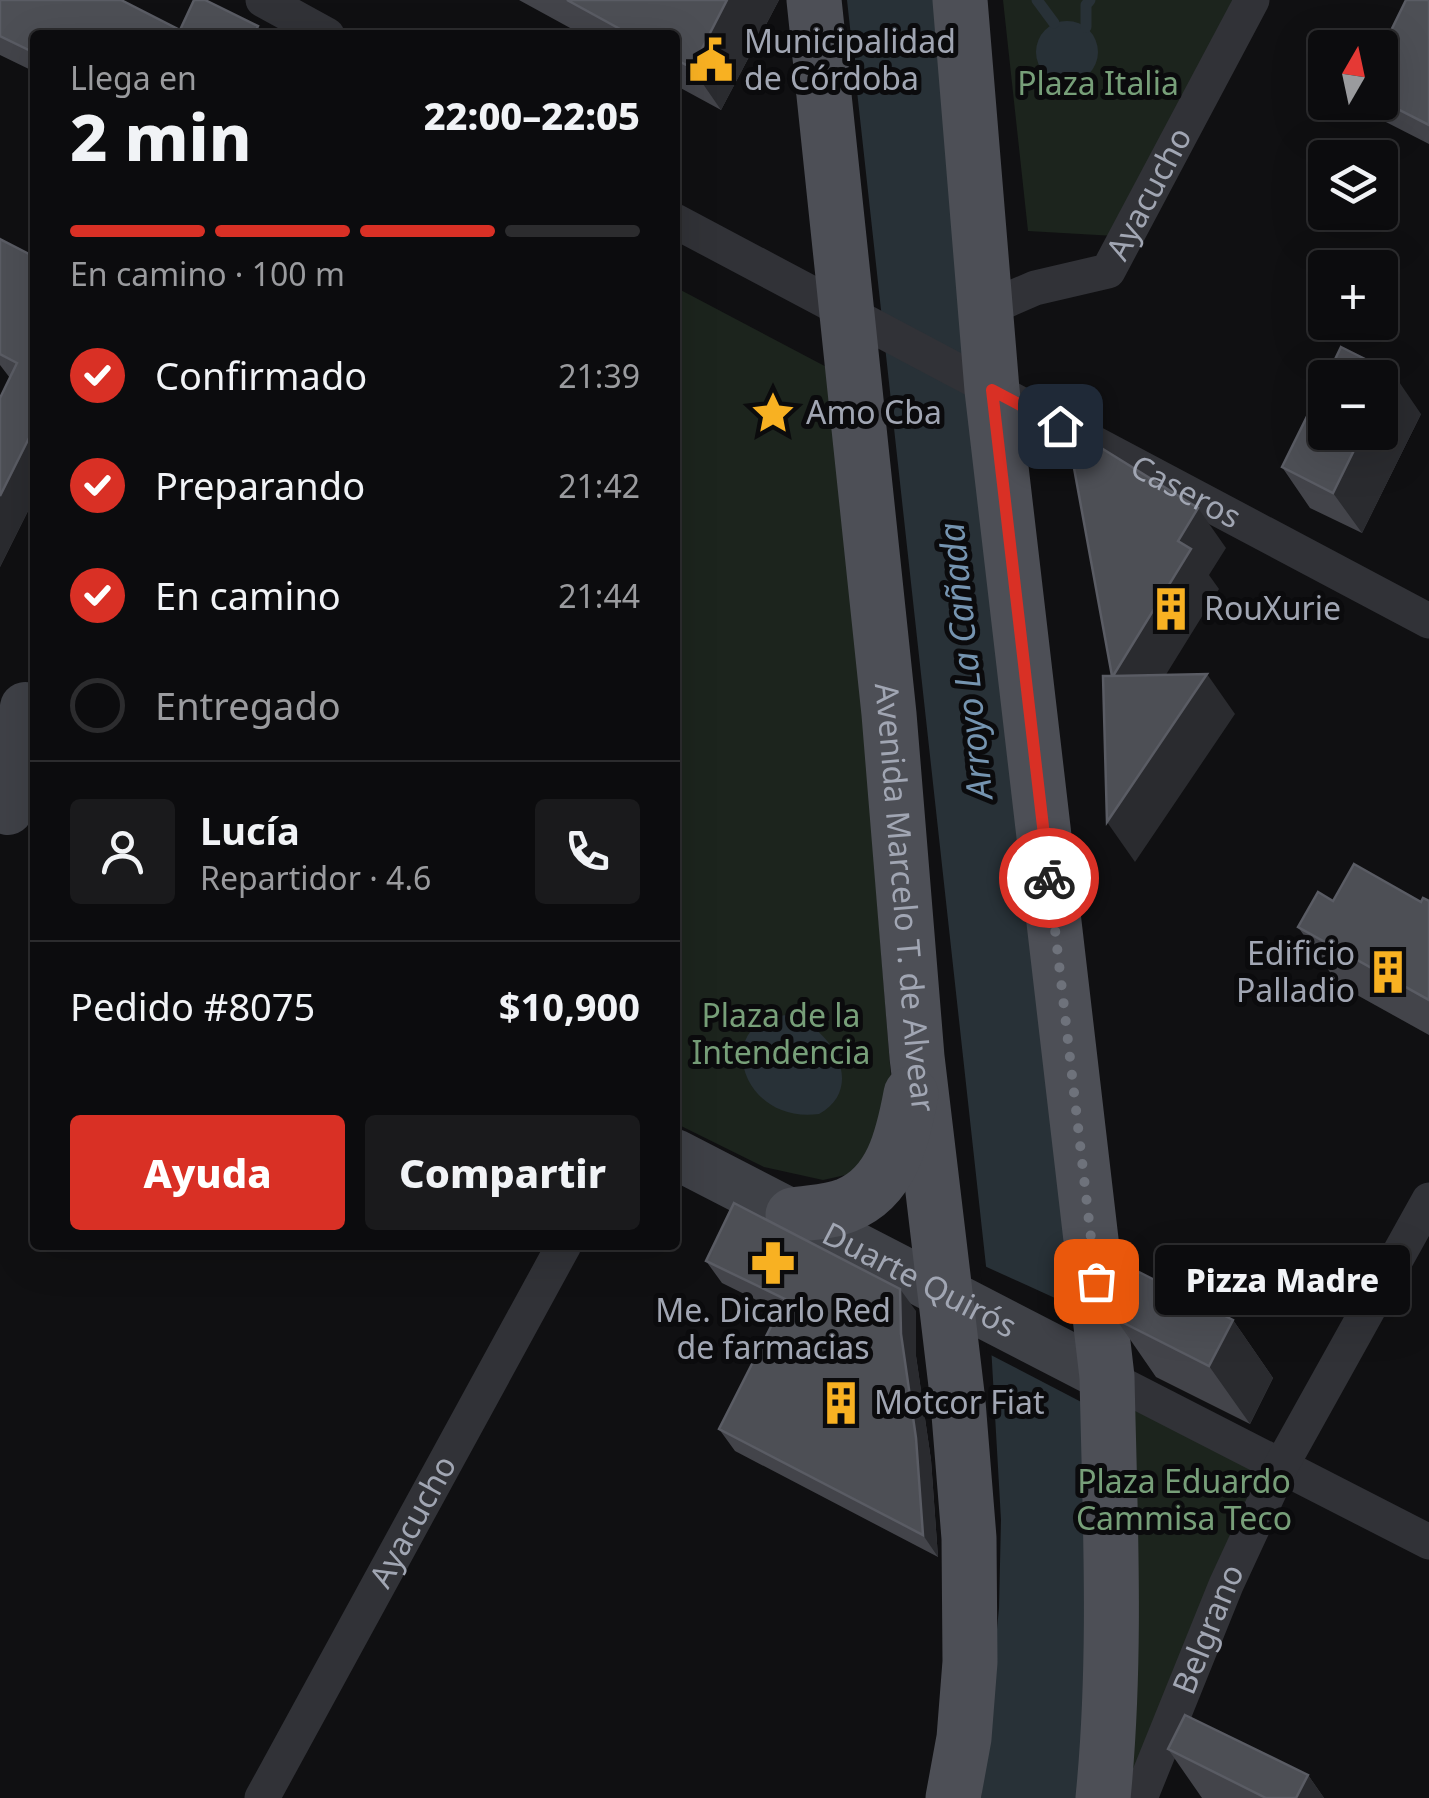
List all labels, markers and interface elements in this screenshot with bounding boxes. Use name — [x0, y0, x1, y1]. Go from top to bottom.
place label: Municipalidad de Córdoba — [744, 19, 956, 99]
north arrow — [1308, 30, 1398, 120]
map controls — [1308, 30, 1398, 450]
public building icon: Municipalidad de Córdoba — [687, 36, 735, 84]
text: Llega en — [70, 56, 197, 99]
park label: Plaza Italia — [1017, 61, 1179, 104]
text: 22:00–22:05 — [424, 89, 640, 141]
text: 2 min — [70, 92, 252, 180]
street label: Ayacucho — [1095, 119, 1201, 267]
button: layers — [1308, 140, 1398, 230]
button: + — [1308, 250, 1398, 340]
text: En camino · 100 m — [70, 252, 345, 295]
icon: check — [70, 348, 125, 403]
text: Confirmado — [155, 349, 367, 401]
text: 21:39 — [558, 354, 640, 397]
button: − — [1308, 360, 1398, 450]
pin — [1018, 384, 1103, 469]
place icon: Amo Cba — [749, 389, 797, 437]
place label: Amo Cba — [806, 390, 942, 433]
icon: home — [1033, 399, 1088, 454]
street label: Caseros — [1124, 444, 1249, 537]
icon: check — [70, 458, 125, 513]
text: Preparando — [155, 459, 365, 511]
text: 21:42 — [558, 464, 640, 507]
water label: Arroyo La Cañada — [927, 521, 1003, 804]
icon: check — [70, 568, 125, 623]
text: En camino — [155, 569, 341, 621]
text: 21:44 — [558, 574, 640, 617]
building icon: RouXurie — [1147, 585, 1195, 633]
place label: RouXurie — [1204, 586, 1341, 629]
text: Entregado — [155, 679, 341, 731]
street label: Avenida Marcelo T. de Alvear — [866, 680, 946, 1114]
button: person — [70, 799, 175, 904]
button: phone — [535, 799, 640, 904]
text: Lucía — [200, 804, 300, 856]
courier — [999, 828, 1099, 928]
icon: bike — [1022, 851, 1077, 906]
text: Repartidor · 4.6 — [200, 856, 431, 899]
place label: Edificio Palladio — [1236, 931, 1355, 1011]
building icon: Edificio Palladio — [1364, 948, 1412, 996]
text: Pedido #8075 — [70, 980, 315, 1032]
text: $10,900 — [499, 980, 640, 1032]
park label: Plaza de la Intendencia — [691, 993, 871, 1073]
button: Ayuda — [70, 1115, 345, 1230]
button: Compartir — [365, 1115, 640, 1230]
street label: Duarte Quirós — [816, 1211, 1024, 1347]
pharmacy icon: Me. Dicarlo Red de farmacias — [749, 1239, 797, 1287]
pin — [1054, 1239, 1139, 1324]
callout: Pizza Madre — [1156, 1246, 1411, 1316]
icon: bag — [1069, 1254, 1124, 1309]
text: Pizza Madre — [1186, 1258, 1379, 1301]
place label: Me. Dicarlo Red de farmacias — [655, 1288, 891, 1368]
building icon: Motcor Fiat — [817, 1379, 865, 1427]
place label: Motcor Fiat — [874, 1380, 1045, 1423]
street label: Ayacucho — [358, 1447, 465, 1595]
park label: Plaza Eduardo Cammisa Teco — [1076, 1459, 1292, 1539]
street label: Belgrano — [1161, 1557, 1253, 1700]

